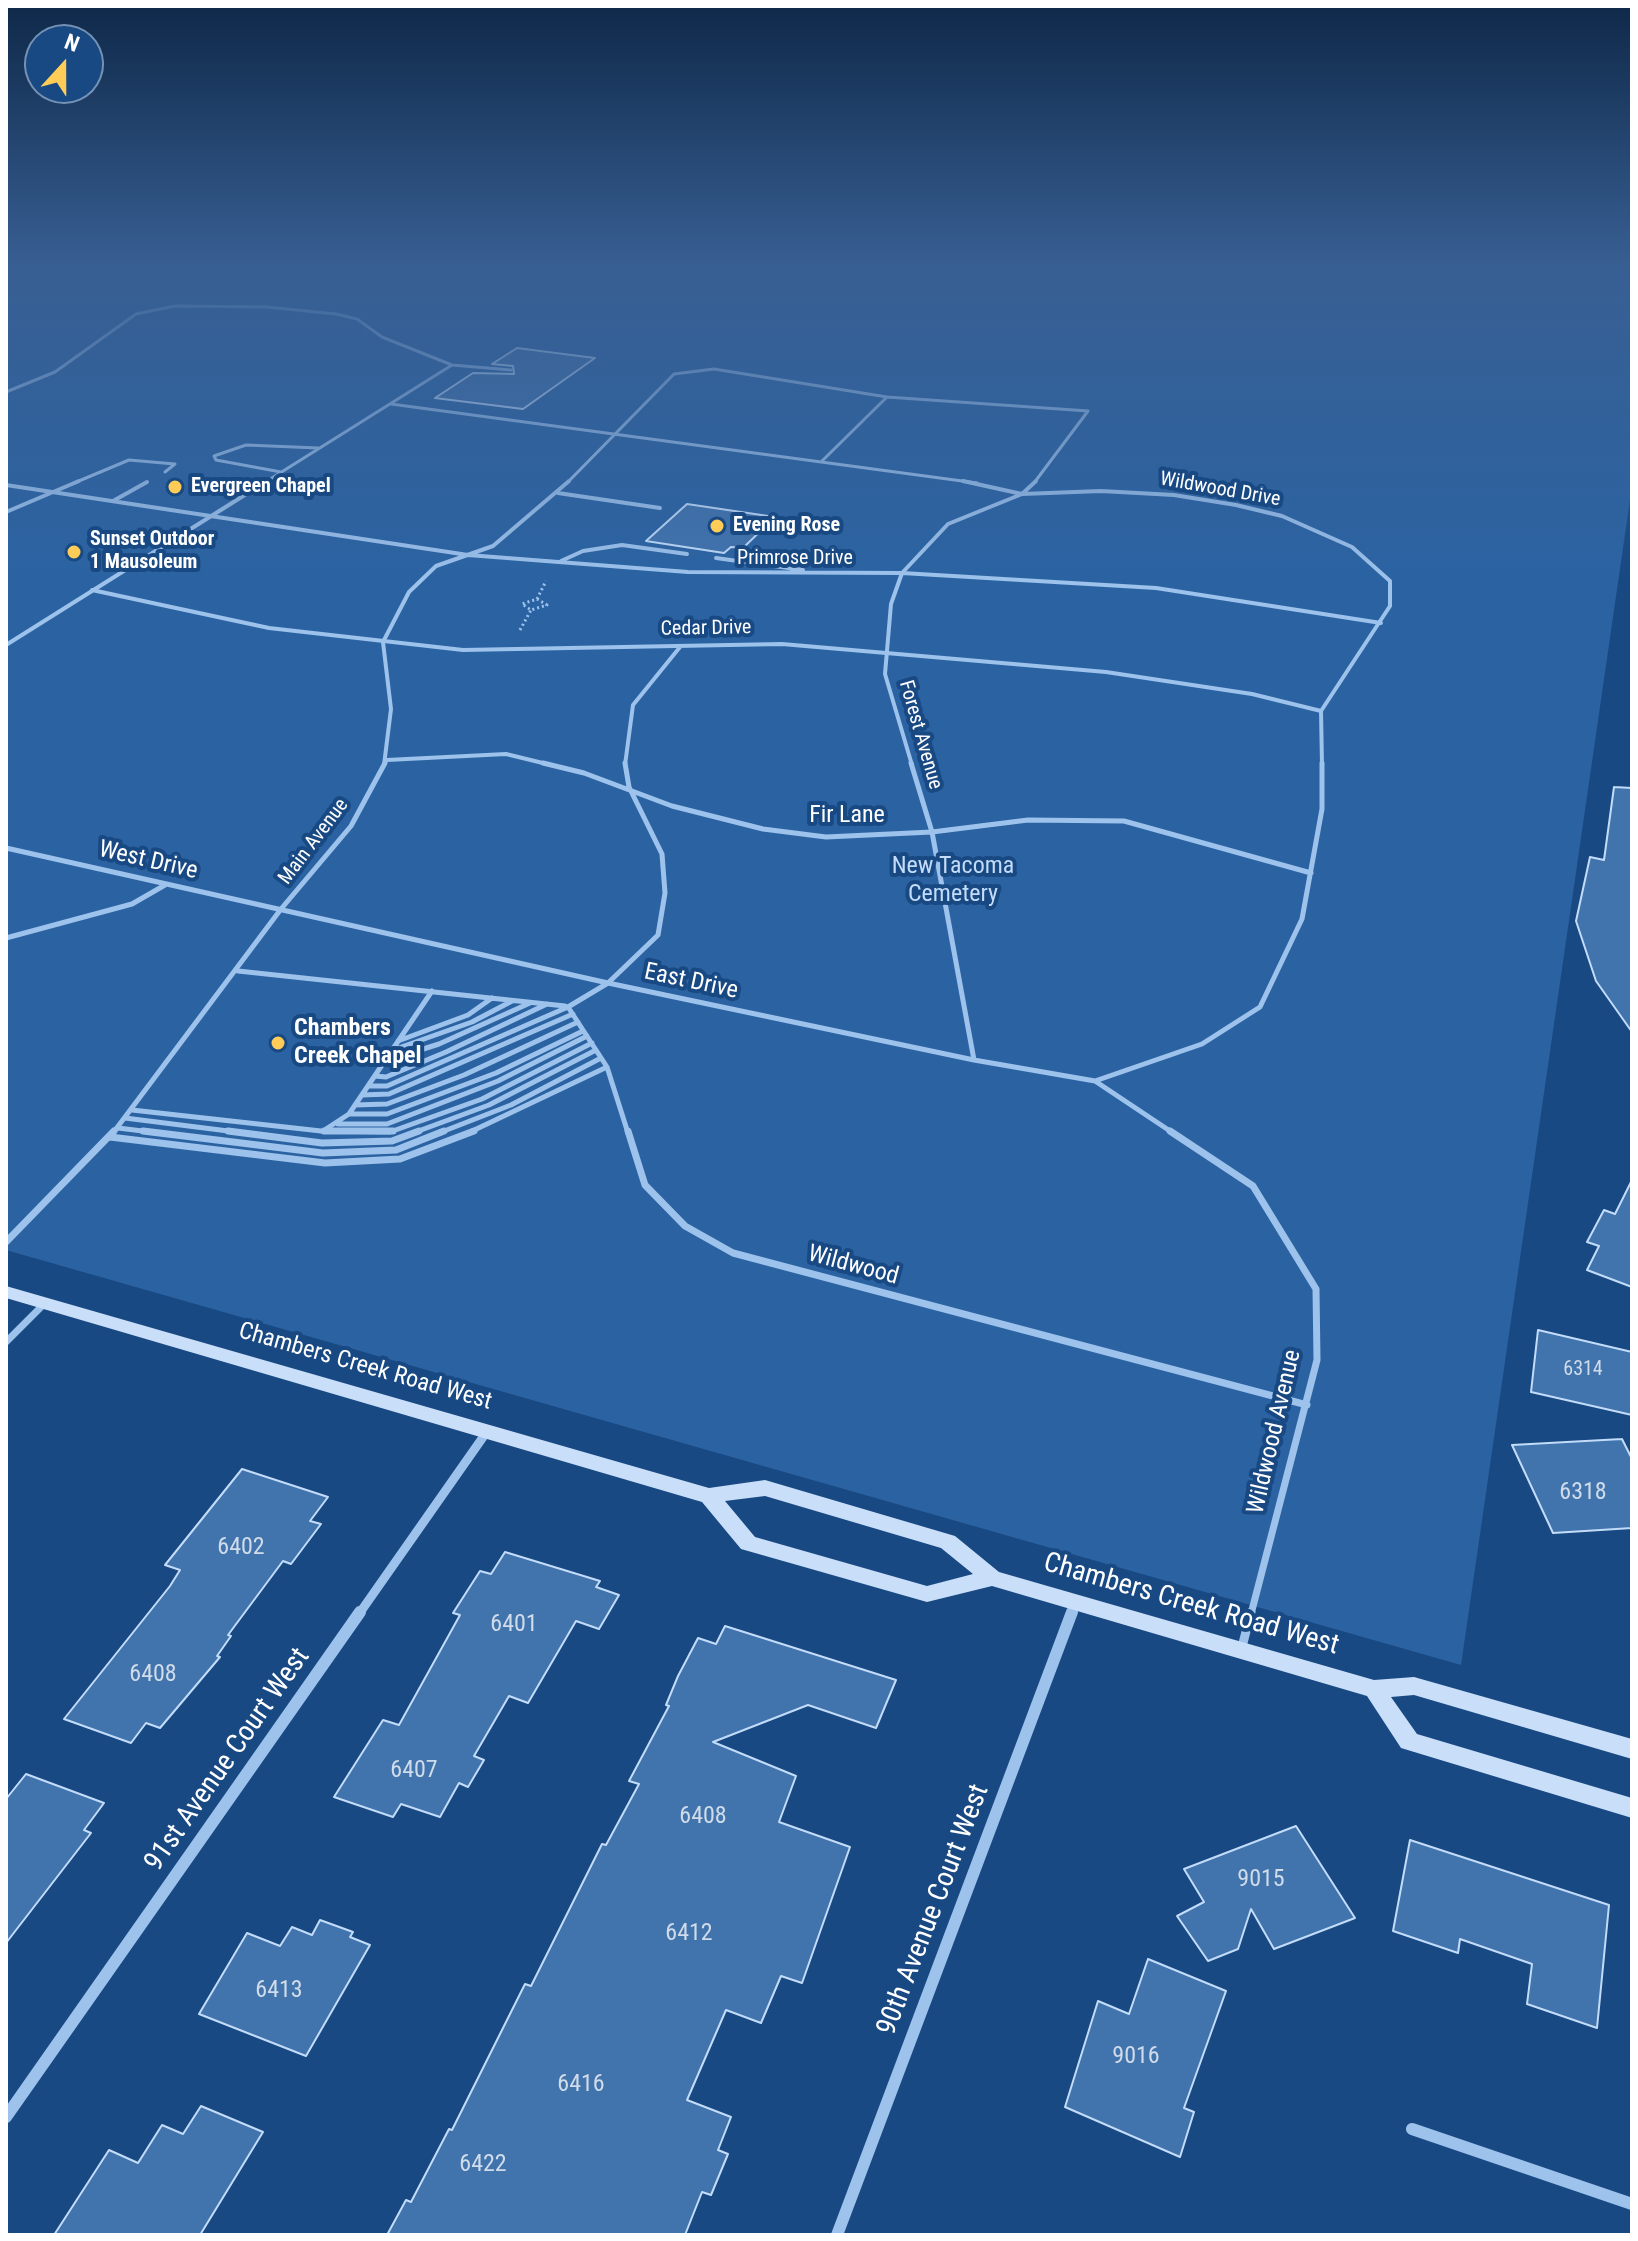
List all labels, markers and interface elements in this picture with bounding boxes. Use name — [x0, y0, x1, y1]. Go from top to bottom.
north arrow — [24, 24, 104, 104]
text: N — [61, 29, 83, 57]
street label: Wildwood Drive — [1158, 468, 1282, 512]
place label: Evergreen Chapel — [191, 475, 331, 499]
marker: Evergreen Chapel — [166, 478, 184, 496]
place label: Evening Rose — [733, 514, 840, 538]
marker: Evening Rose — [708, 517, 726, 535]
place label: Sunset Outdoor 1 Mausoleum — [90, 528, 214, 575]
marker: Sunset Outdoor 1 Mausoleum — [65, 543, 83, 561]
street label: Primrose Drive — [737, 547, 853, 571]
street label: Cedar Drive — [660, 616, 752, 642]
street label: Forest Avenue — [893, 678, 947, 792]
street label: Main Avenue — [274, 794, 354, 890]
street label: Fir Lane — [809, 802, 885, 830]
street label: West Drive — [96, 836, 200, 886]
park label: New Tacoma Cemetery — [892, 853, 1014, 909]
street label: East Drive — [642, 958, 740, 1006]
place label: Chambers Creek Chapel — [294, 1015, 422, 1071]
marker: Chambers Creek Chapel — [269, 1034, 287, 1052]
street label: Wildwood — [804, 1240, 902, 1292]
street label: Chambers Creek Road West — [235, 1317, 495, 1417]
street label: Wildwood Avenue — [1242, 1347, 1308, 1517]
house number: 6314 — [1563, 1358, 1603, 1382]
house number: 6318 — [1559, 1479, 1607, 1507]
house number: 6402 — [217, 1534, 265, 1562]
street label: Chambers Creek Road West — [1039, 1547, 1343, 1663]
house number: 6401 — [490, 1611, 538, 1639]
street label: 91st Avenue Court West — [138, 1642, 318, 1878]
house number: 6408 — [129, 1661, 177, 1689]
house number: 6407 — [390, 1757, 438, 1785]
street label: 90th Avenue Court West — [871, 1780, 997, 2040]
house number: 6408 — [679, 1803, 727, 1831]
house number: 9015 — [1237, 1866, 1285, 1894]
house number: 6412 — [665, 1920, 713, 1948]
house number: 6413 — [255, 1977, 303, 2005]
house number: 9016 — [1112, 2043, 1160, 2071]
house number: 6416 — [557, 2071, 605, 2099]
house number: 6422 — [459, 2151, 507, 2179]

